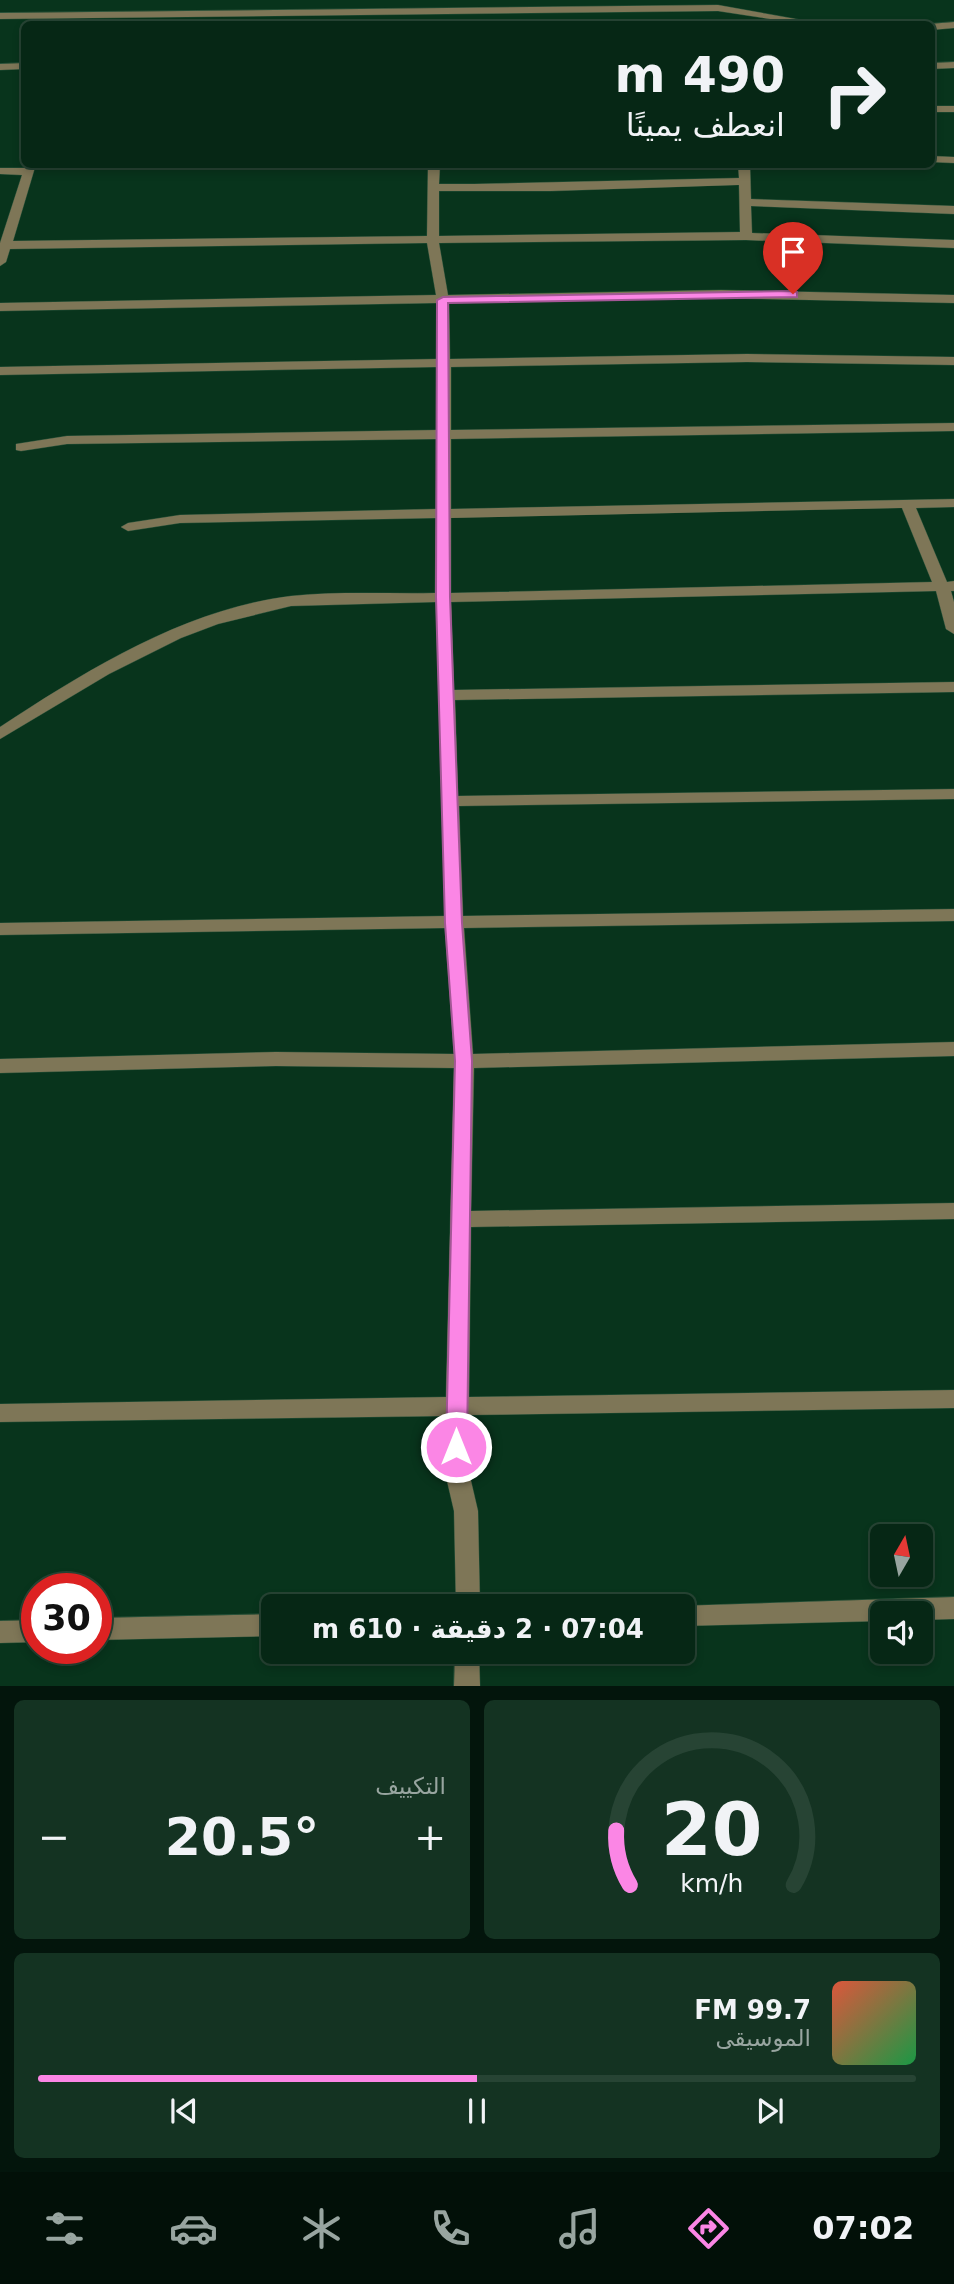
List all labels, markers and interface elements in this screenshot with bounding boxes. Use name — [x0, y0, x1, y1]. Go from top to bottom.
text: 490 m — [615, 47, 785, 104]
icon: right — [809, 49, 900, 140]
text: انعطف يمينًا — [626, 106, 785, 144]
pin — [763, 222, 823, 294]
icon: arrive — [774, 233, 812, 271]
position arrow — [419, 1410, 493, 1484]
north arrow — [870, 1524, 933, 1587]
map controls — [870, 1524, 933, 1664]
speed limit sign: 30 — [21, 1573, 112, 1664]
button: sound — [870, 1601, 933, 1664]
text: 07:04 · 2 دقيقة · 610 m — [312, 1614, 644, 1644]
text: التكييف — [375, 1773, 446, 1799]
text: 20 — [661, 1788, 763, 1873]
text: 20.5° — [165, 1807, 319, 1867]
text: − — [38, 1815, 70, 1859]
text: + — [414, 1815, 446, 1859]
text: km/h — [680, 1869, 744, 1898]
text: 99.7 FM — [694, 1995, 811, 2025]
text: الموسيقى — [715, 2025, 811, 2051]
icon: previous — [165, 2092, 203, 2130]
icon: pause — [458, 2092, 496, 2130]
icon: next — [751, 2092, 789, 2130]
icon: filters — [40, 2204, 89, 2253]
icon: car — [169, 2204, 218, 2253]
icon: climate — [297, 2204, 346, 2253]
icon: phone — [426, 2204, 475, 2253]
icon: music — [555, 2204, 604, 2253]
icon: directions — [684, 2204, 733, 2253]
text: 07:02 — [812, 2209, 914, 2247]

